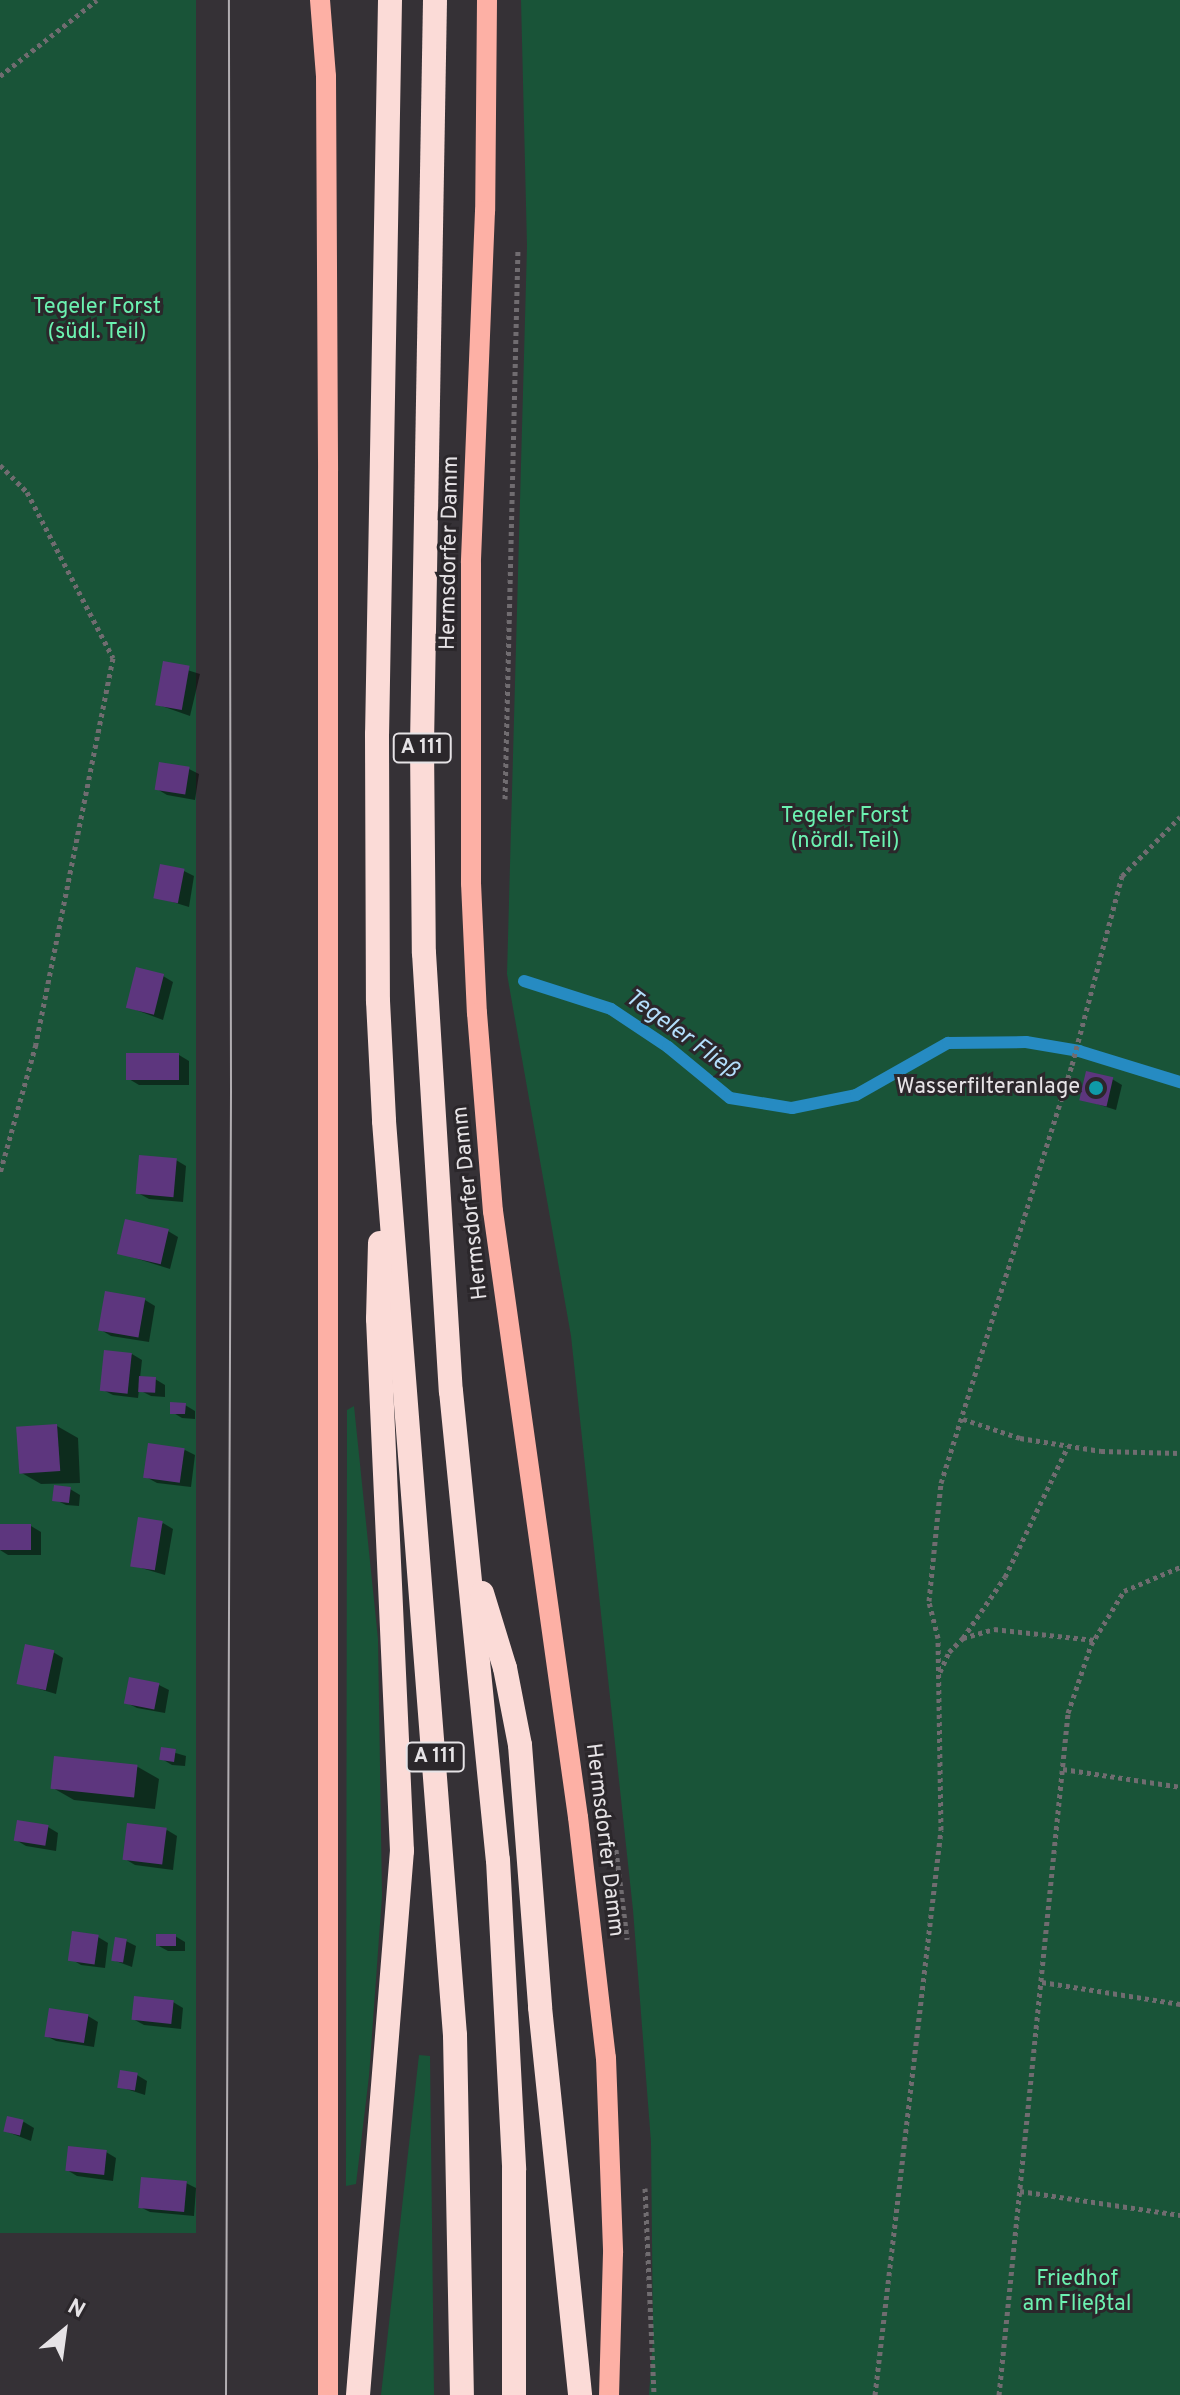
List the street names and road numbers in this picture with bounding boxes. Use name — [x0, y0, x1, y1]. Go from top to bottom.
street label: Hermsdorfer Damm — [435, 456, 465, 650]
road number: A 111 — [392, 732, 452, 764]
street label: Hermsdorfer Damm — [448, 1105, 494, 1301]
road number: A 111 — [405, 1741, 465, 1773]
street label: Hermsdorfer Damm — [579, 1742, 629, 1938]

